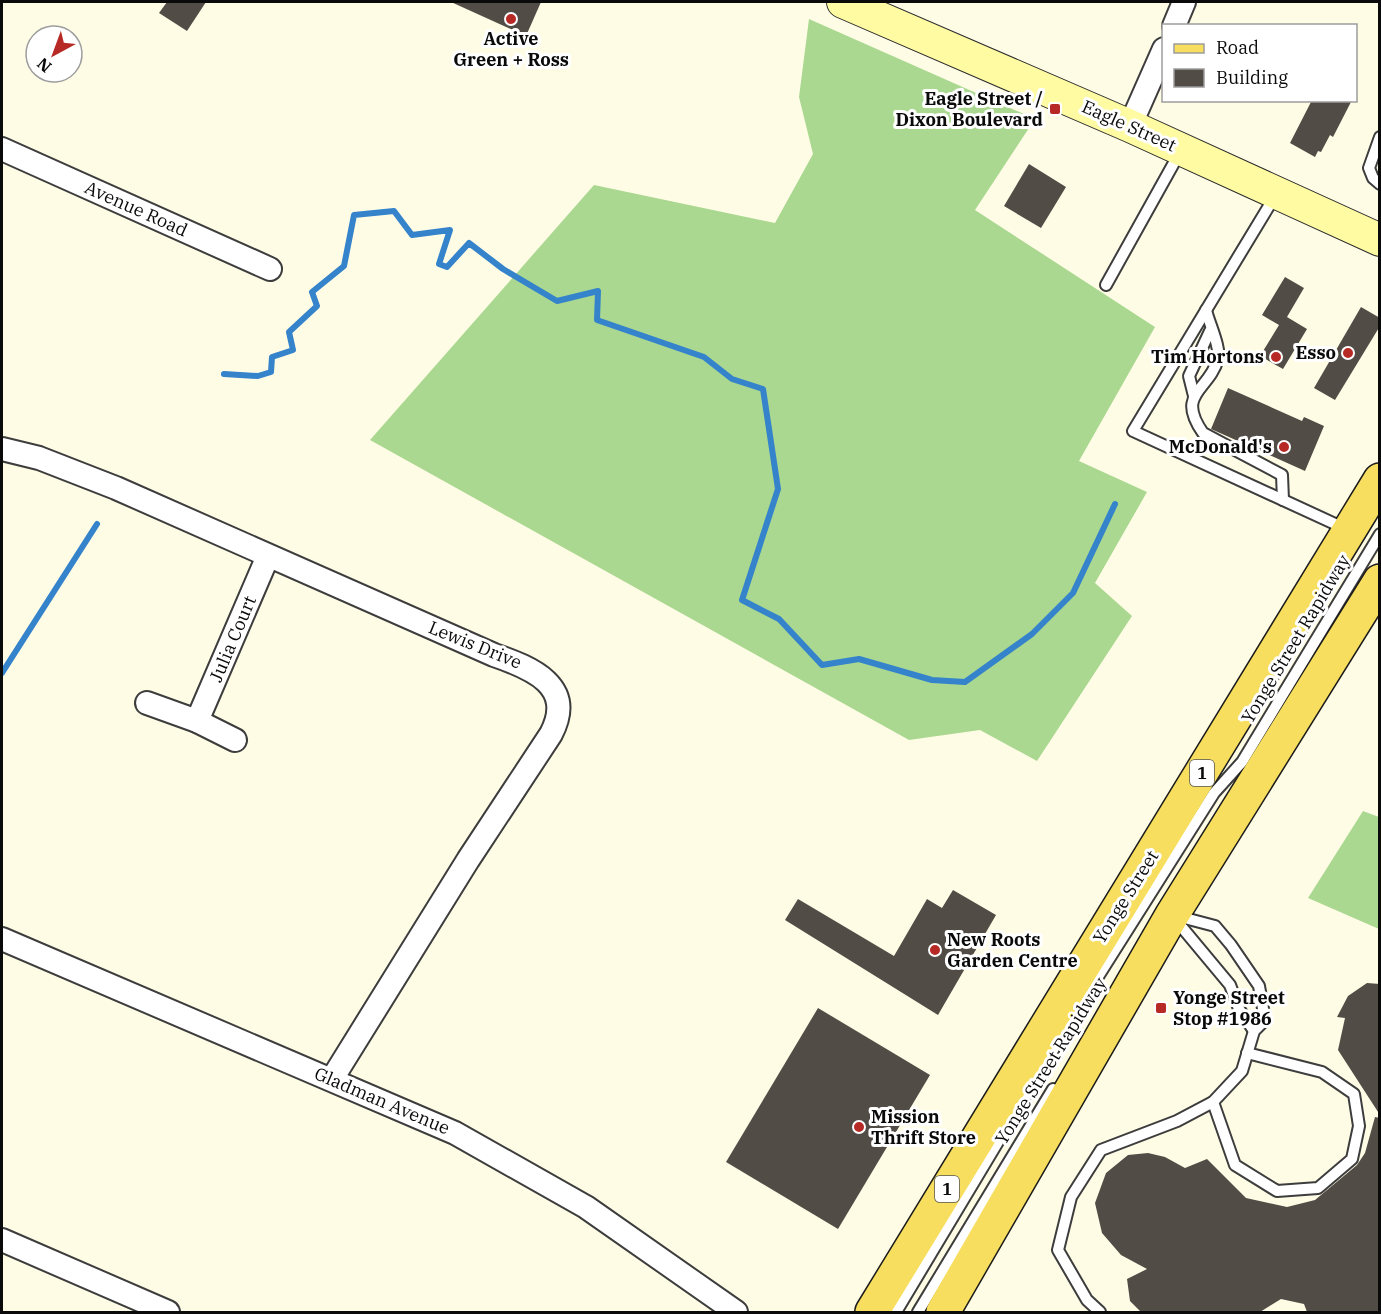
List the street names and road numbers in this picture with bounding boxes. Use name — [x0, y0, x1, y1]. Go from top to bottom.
street label: Eagle Street — [1078, 95, 1180, 157]
street label: Avenue Road — [81, 176, 191, 242]
street label: Yonge Street Rapidway — [1236, 550, 1355, 727]
street label: Julia Court — [204, 592, 261, 685]
street label: Lewis Drive — [425, 615, 525, 674]
road number: 1 — [1190, 760, 1214, 786]
street label: Yonge Street — [1088, 846, 1163, 948]
street label: Yonge Street Rapidway — [990, 973, 1112, 1149]
street label: Gladman Avenue — [311, 1062, 453, 1139]
road number: 1 — [935, 1176, 959, 1202]

